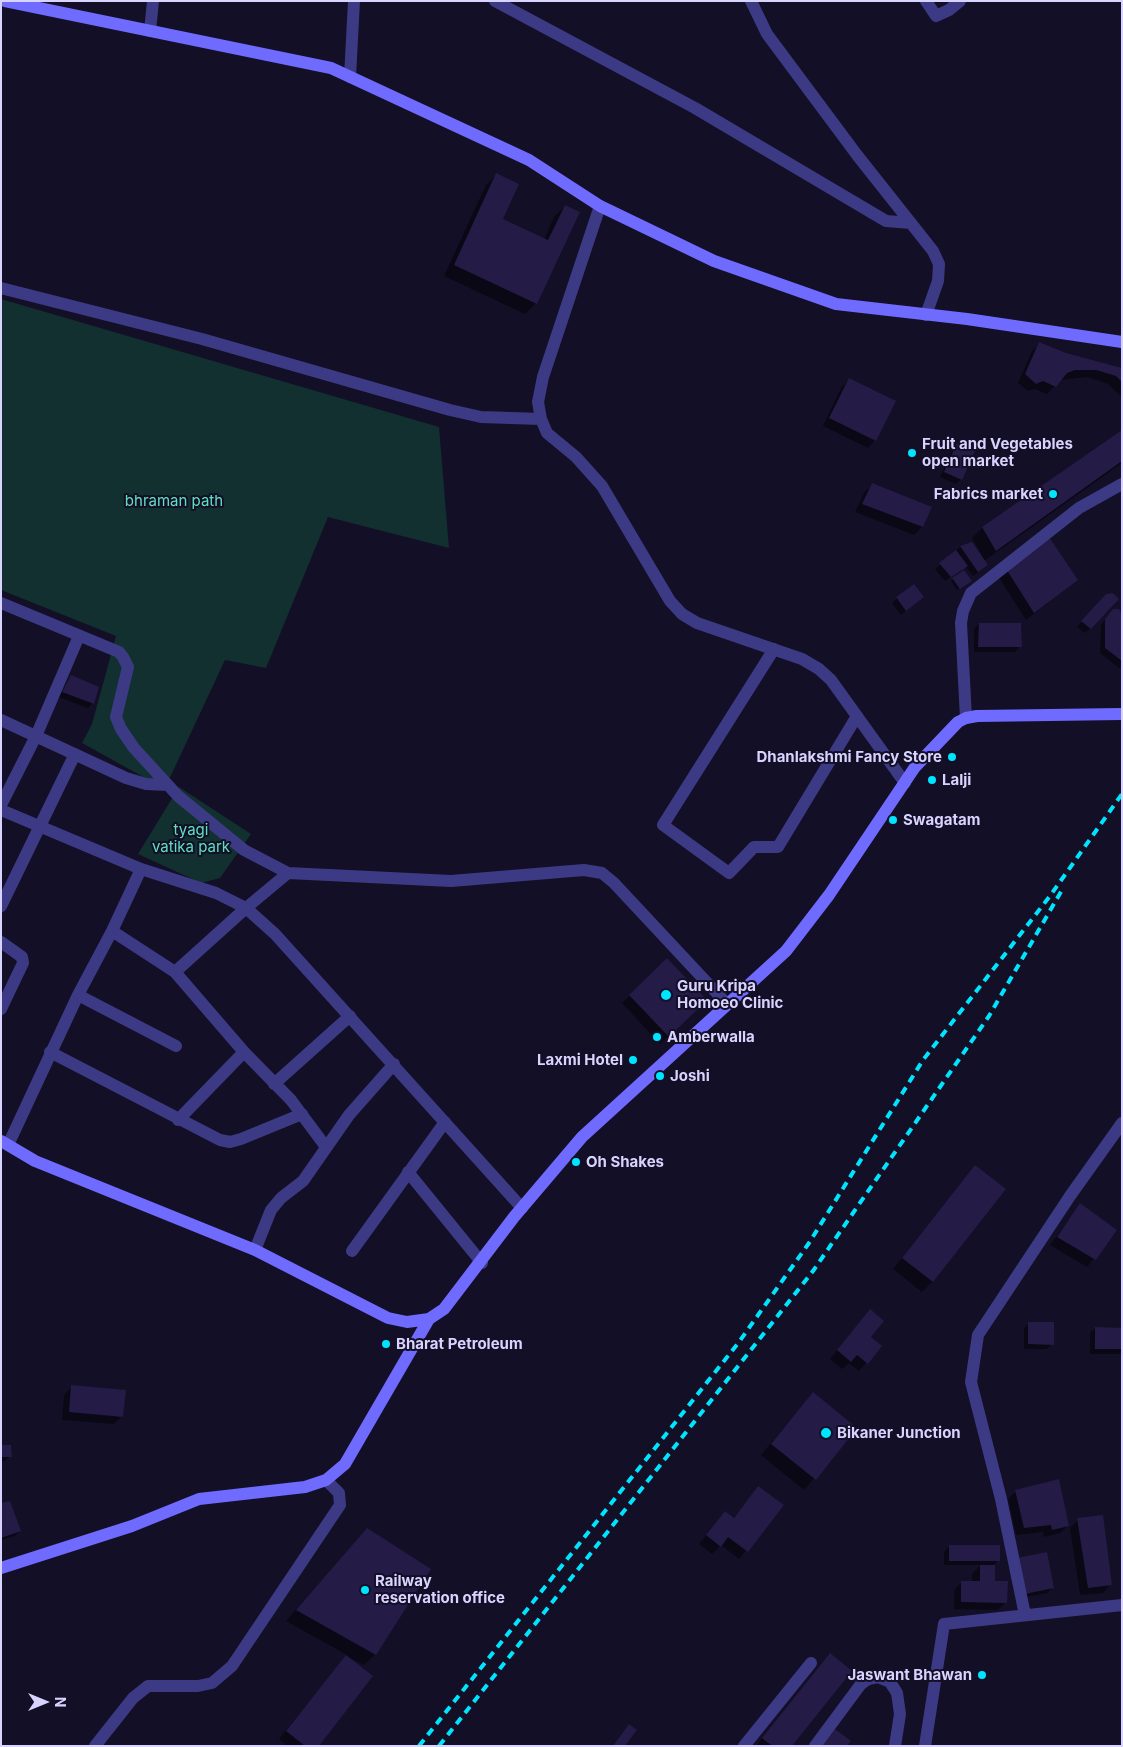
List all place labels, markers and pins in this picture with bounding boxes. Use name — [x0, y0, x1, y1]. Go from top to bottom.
place label: Fruit and Vegetables open market — [922, 435, 1073, 470]
marker: Fruit and Vegetables open market — [906, 447, 918, 459]
place label: Fabrics market — [934, 485, 1043, 503]
marker: Fabrics market — [1047, 488, 1059, 500]
place label: Dhanlakshmi Fancy Store — [756, 748, 942, 766]
marker: Dhanlakshmi Fancy Store — [946, 751, 958, 763]
place label: Lalji — [942, 771, 971, 789]
marker: Lalji — [926, 774, 938, 786]
place label: Swagatam — [903, 811, 980, 829]
marker: Swagatam — [887, 814, 899, 826]
place label: Guru Kripa Homoeo Clinic — [677, 977, 783, 1012]
marker: Guru Kripa Homoeo Clinic — [659, 988, 673, 1002]
place label: Amberwalla — [667, 1028, 755, 1046]
marker: Amberwalla — [651, 1031, 663, 1043]
place label: Laxmi Hotel — [537, 1051, 623, 1069]
marker: Laxmi Hotel — [627, 1054, 639, 1066]
place label: Joshi — [670, 1067, 710, 1085]
marker: Joshi — [654, 1070, 666, 1082]
place label: Oh Shakes — [586, 1153, 664, 1171]
marker: Oh Shakes — [570, 1156, 582, 1168]
place label: Bharat Petroleum — [396, 1335, 523, 1353]
marker: Bharat Petroleum — [380, 1338, 392, 1350]
place label: Bikaner Junction — [837, 1424, 961, 1442]
marker: Bikaner Junction — [819, 1426, 833, 1440]
place label: Railway reservation office — [375, 1572, 505, 1607]
marker: Railway reservation office — [359, 1584, 371, 1596]
place label: Jaswant Bhawan — [848, 1666, 972, 1684]
marker: Jaswant Bhawan — [976, 1669, 988, 1681]

